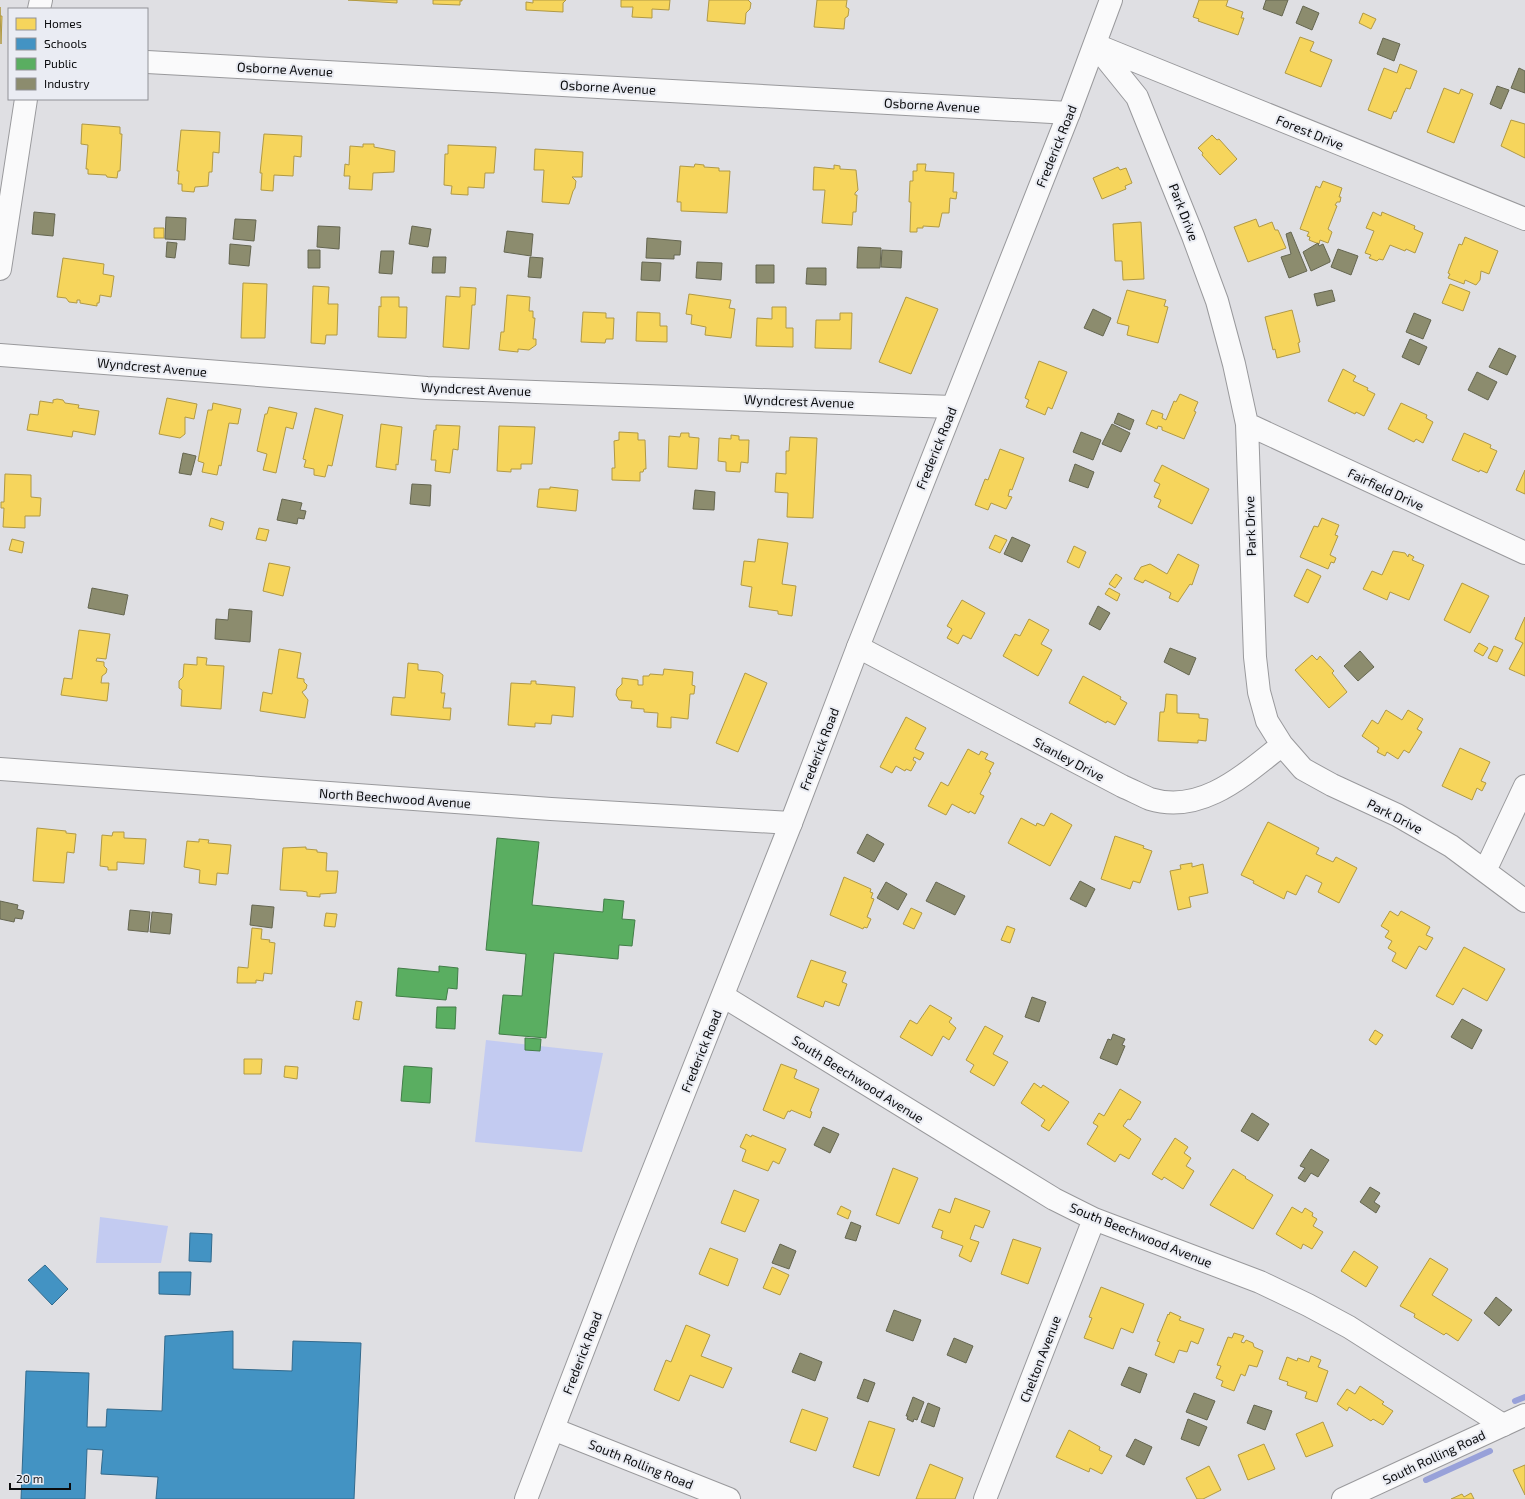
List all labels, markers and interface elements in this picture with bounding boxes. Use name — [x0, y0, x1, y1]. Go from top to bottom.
legend — [8, 8, 148, 100]
text: Homes — [44, 16, 82, 30]
text: Schools — [44, 36, 87, 50]
text: Public — [44, 56, 77, 70]
street label: Osborne Avenue — [237, 58, 333, 80]
text: Industry — [44, 76, 90, 90]
street label: Osborne Avenue — [560, 76, 656, 98]
street label: Osborne Avenue — [884, 94, 980, 116]
street label: Frederick Road — [1032, 102, 1080, 190]
street label: Forest Drive — [1274, 111, 1346, 153]
street label: Park Drive — [1166, 181, 1202, 243]
street label: Wyndcrest Avenue — [96, 354, 208, 380]
street label: Wyndcrest Avenue — [421, 379, 531, 399]
street label: Wyndcrest Avenue — [744, 391, 854, 411]
street label: Frederick Road — [912, 404, 960, 492]
street label: Fairfield Drive — [1345, 464, 1427, 514]
street label: Park Drive — [1241, 496, 1259, 556]
street label: Frederick Road — [796, 705, 842, 793]
street label: Stanley Drive — [1031, 734, 1107, 784]
street label: North Beechwood Avenue — [319, 785, 471, 811]
street label: Park Drive — [1365, 795, 1425, 837]
street label: Frederick Road — [677, 1007, 725, 1095]
street label: South Beechwood Avenue — [789, 1032, 927, 1126]
street label: South Beechwood Avenue — [1067, 1199, 1215, 1271]
street label: Frederick Road — [559, 1309, 605, 1397]
street label: Chelton Avenue — [1016, 1313, 1064, 1405]
street label: South Rolling Road — [1380, 1426, 1488, 1488]
street label: South Rolling Road — [586, 1436, 696, 1492]
scale bar — [10, 1465, 70, 1491]
text: 20 m — [16, 1471, 43, 1485]

